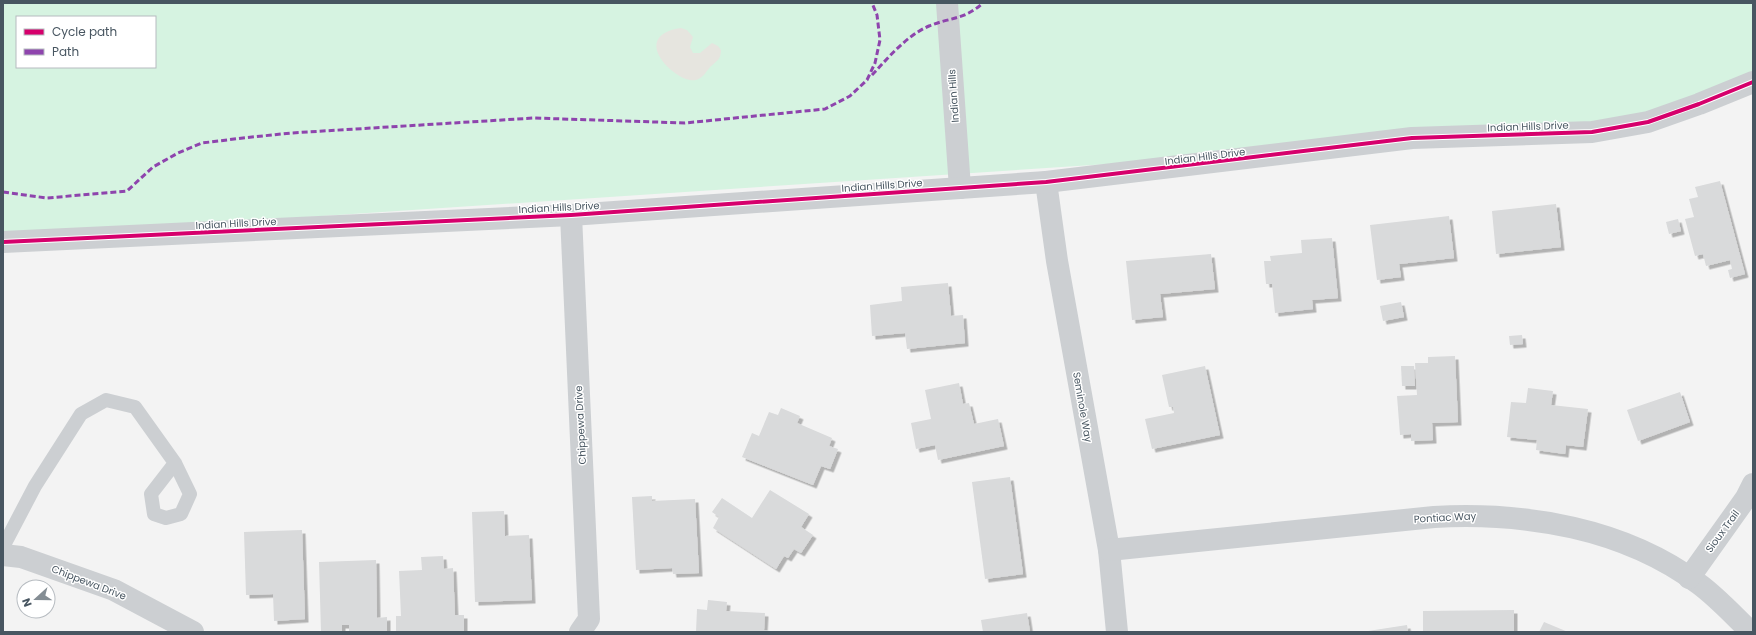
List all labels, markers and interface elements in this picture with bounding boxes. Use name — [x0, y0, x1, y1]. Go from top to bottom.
legend — [16, 16, 156, 68]
text: Cycle path — [52, 23, 117, 40]
text: Path — [52, 43, 79, 60]
street label: Indian Hills — [944, 69, 963, 123]
street label: Indian Hills Drive — [1487, 118, 1569, 135]
street label: Indian Hills Drive — [1164, 144, 1246, 169]
street label: Indian Hills Drive — [841, 175, 923, 196]
street label: Indian Hills Drive — [518, 198, 600, 217]
street label: Indian Hills Drive — [195, 214, 277, 233]
street label: Seminole Way — [1069, 371, 1096, 444]
street label: Chippewa Drive — [571, 385, 590, 465]
street label: Sioux Trail — [1702, 507, 1743, 556]
street label: Pontiac Way — [1414, 508, 1477, 527]
street label: Chippewa Drive — [49, 561, 128, 604]
north arrow — [16, 579, 56, 619]
text: N — [18, 596, 36, 609]

